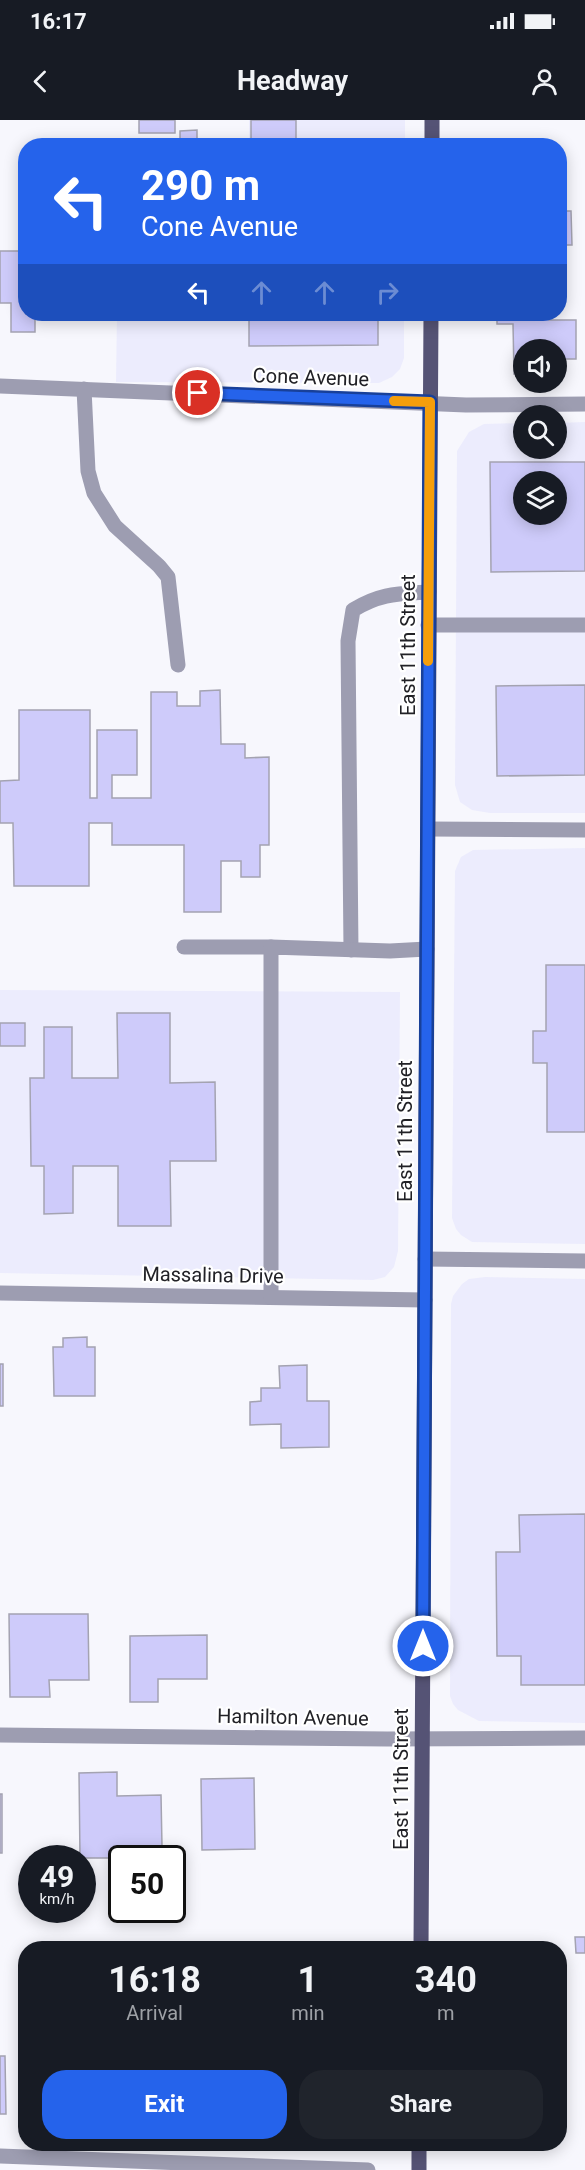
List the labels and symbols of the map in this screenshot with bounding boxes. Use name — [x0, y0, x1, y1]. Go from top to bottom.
street label: Cone Avenue — [252, 363, 370, 391]
pin — [172, 367, 223, 418]
street label: East 11th Street — [396, 574, 420, 716]
street label: East 11th Street — [393, 1060, 417, 1202]
street label: Massalina Drive — [142, 1262, 284, 1288]
position arrow — [391, 1614, 455, 1678]
street label: Hamilton Avenue — [217, 1704, 369, 1730]
street label: East 11th Street — [389, 1708, 413, 1850]
speed limit sign: 50 — [108, 1845, 186, 1923]

